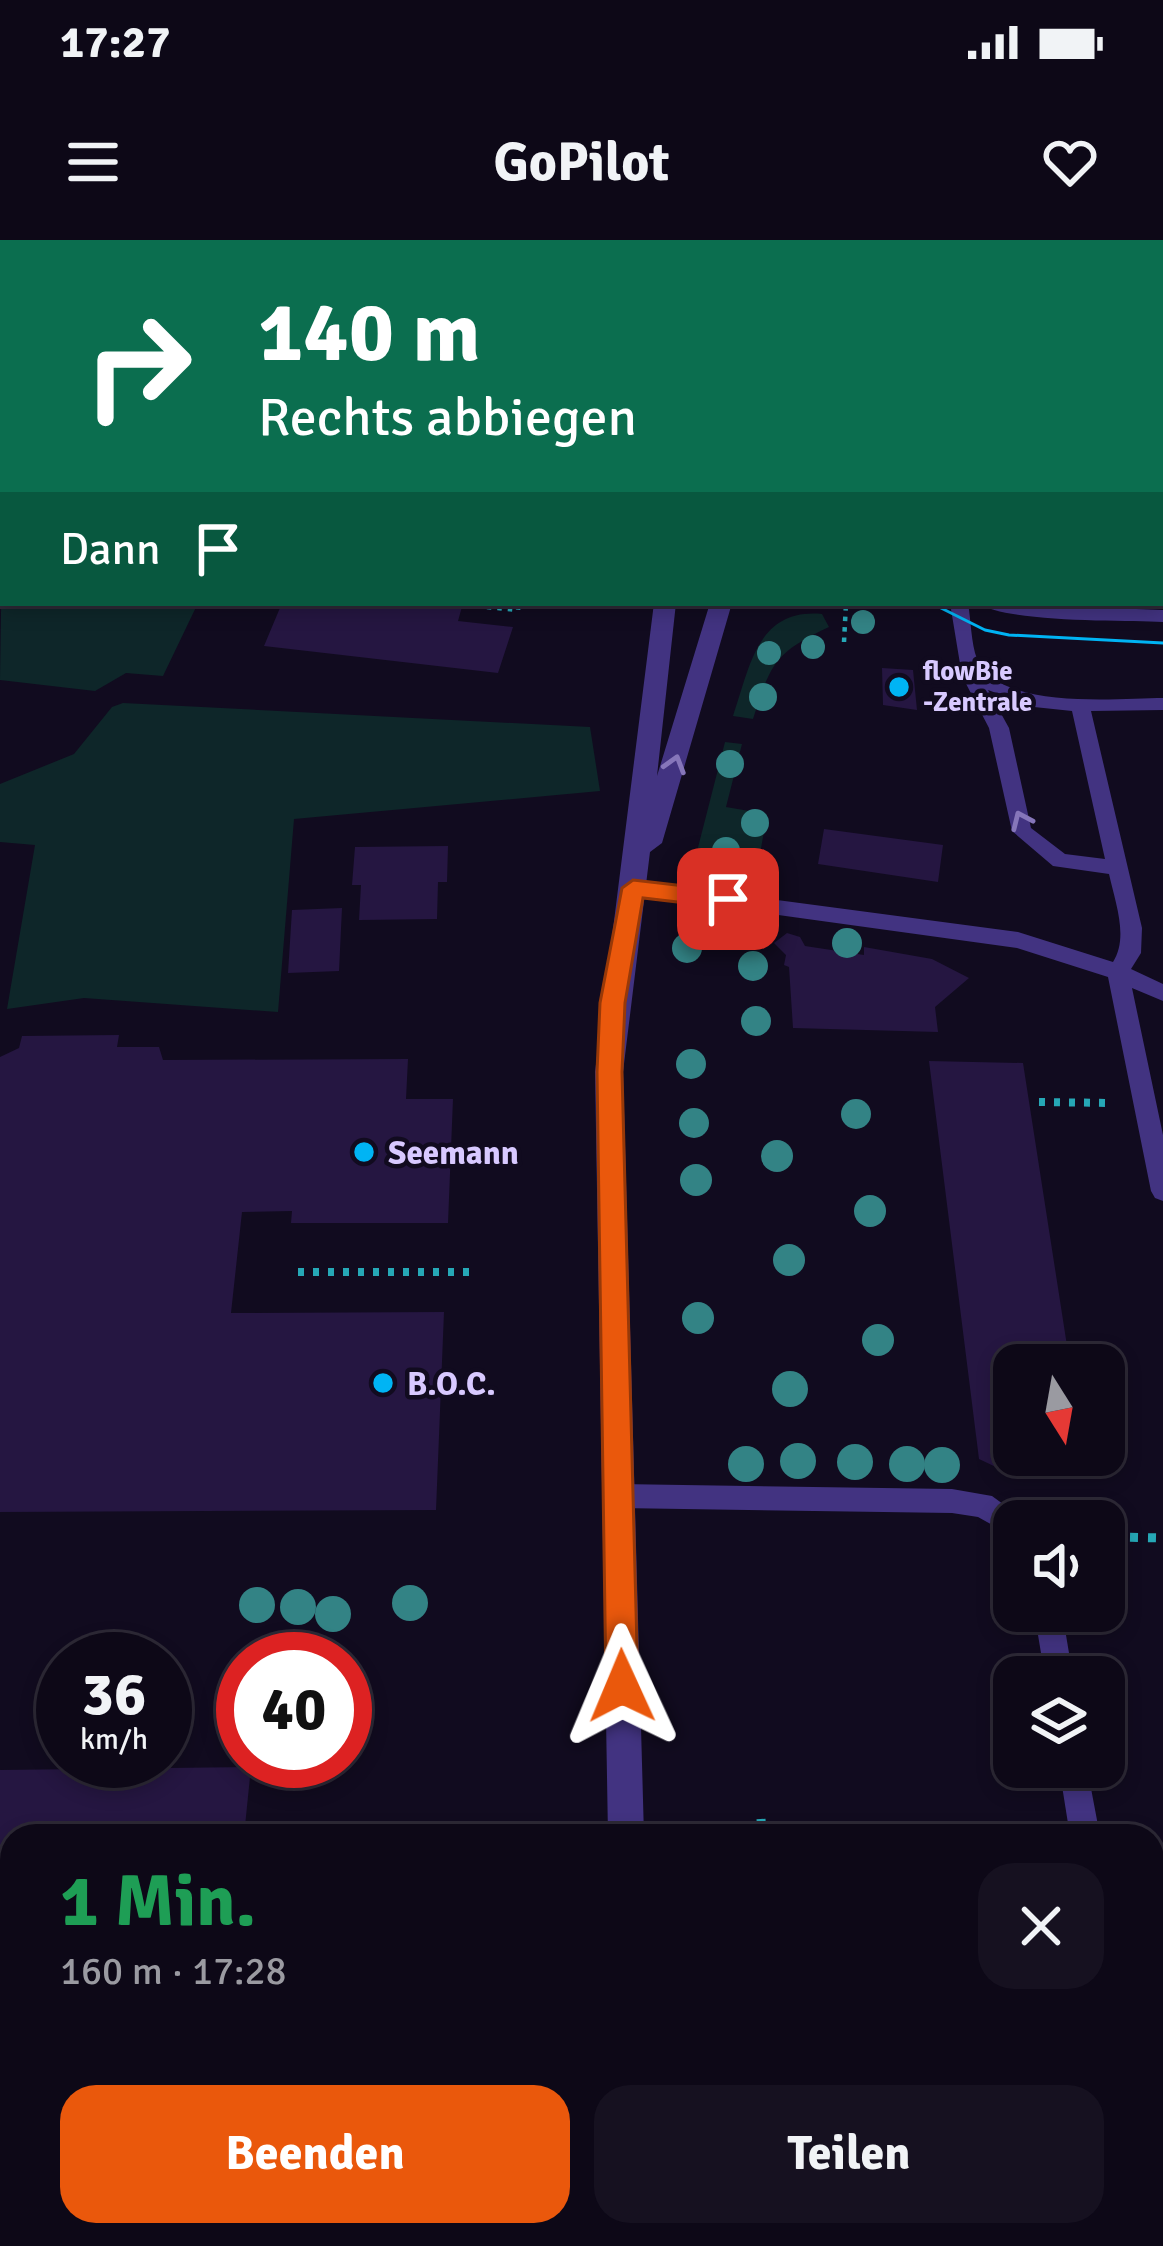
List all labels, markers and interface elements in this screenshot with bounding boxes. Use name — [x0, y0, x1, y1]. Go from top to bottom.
text: 17:27 — [60, 15, 170, 70]
icon: menu — [60, 129, 126, 195]
text: GoPilot — [493, 129, 670, 196]
icon: heart — [1037, 129, 1103, 195]
text: 140 m — [258, 281, 480, 385]
icon: right — [60, 288, 216, 444]
text: Rechts abbiegen — [258, 384, 637, 451]
icon: arrive — [185, 516, 251, 582]
text: Dann — [60, 522, 161, 577]
place label: flowBie -Zentrale — [922, 655, 1032, 719]
marker: flowBie -Zentrale — [886, 674, 912, 700]
one-way arrow — [661, 754, 686, 775]
one-way arrow — [1011, 811, 1035, 833]
pin — [677, 848, 779, 950]
icon: arrive — [695, 866, 761, 932]
place label: Seemann — [388, 1133, 519, 1174]
marker: Seemann — [351, 1139, 377, 1165]
north arrow — [993, 1344, 1125, 1476]
map controls — [993, 1344, 1125, 1788]
place label: B.O.C. — [407, 1364, 496, 1405]
marker: B.O.C. — [370, 1370, 396, 1396]
button: sound — [993, 1500, 1125, 1632]
position arrow — [559, 1623, 685, 1749]
speed limit sign: 40 — [216, 1632, 372, 1788]
button: layers — [993, 1656, 1125, 1788]
text: 36 — [82, 1658, 146, 1732]
text: km/h — [80, 1721, 148, 1758]
text: 1 Min. — [60, 1857, 256, 1946]
button: close — [978, 1863, 1104, 1989]
text: 160 m · 17:28 — [60, 1947, 287, 1995]
button: Beenden — [60, 2085, 570, 2223]
button: Teilen — [594, 2085, 1104, 2223]

